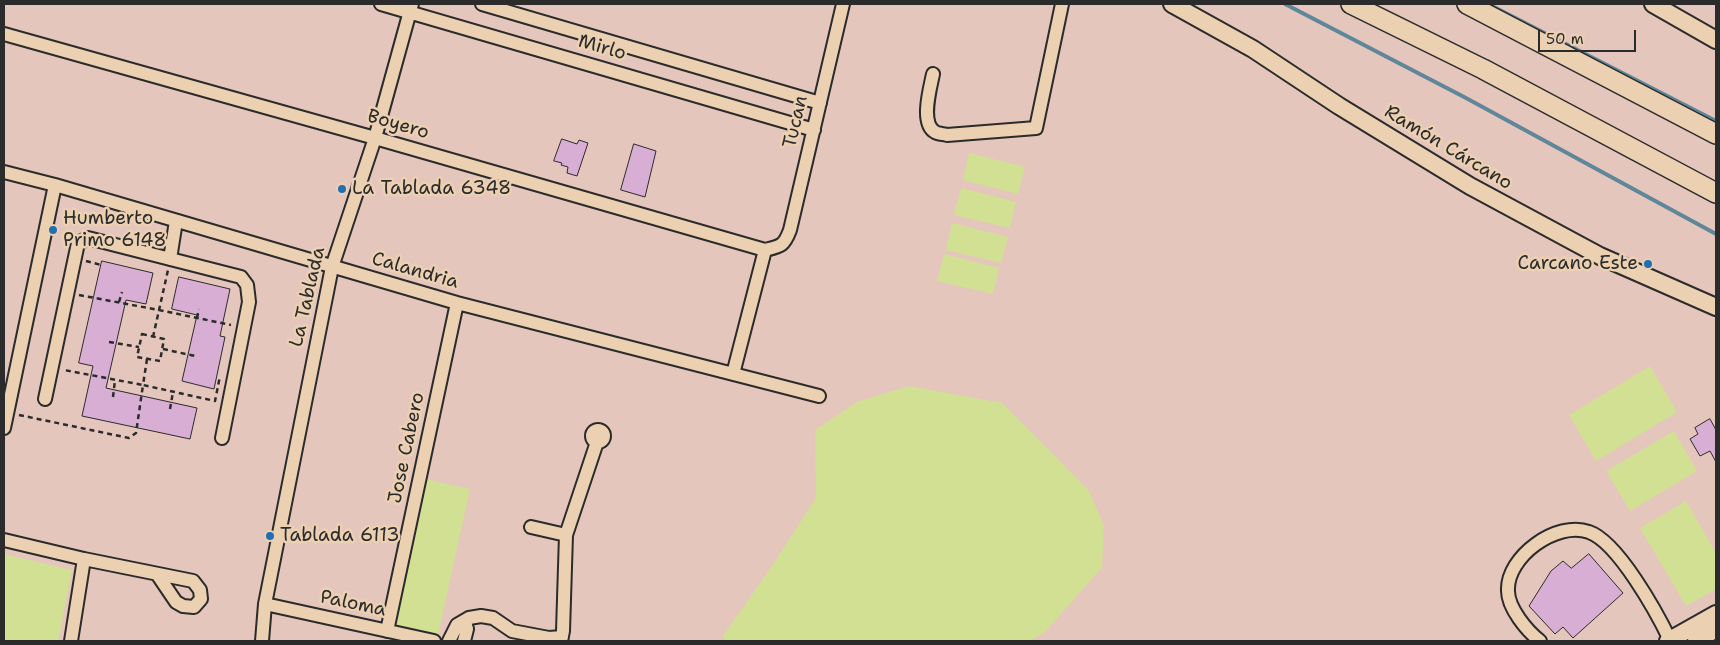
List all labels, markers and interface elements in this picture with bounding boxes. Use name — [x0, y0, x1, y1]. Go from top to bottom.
scale bar — [1540, 20, 1638, 52]
text: 50 m — [1546, 29, 1584, 49]
street label: Mirlo — [575, 30, 629, 66]
street label: Tucan — [779, 94, 813, 150]
street label: Ramón Cárcano — [1380, 101, 1516, 195]
street label: Boyero — [365, 105, 431, 145]
place label: La Tablada 6348 — [352, 178, 511, 200]
marker: La Tablada 6348 — [336, 183, 348, 195]
place label: Humberto Primo 6148 — [63, 208, 166, 252]
marker: Humberto Primo 6148 — [47, 224, 59, 236]
street label: La Tablada — [285, 245, 331, 349]
street label: Calandria — [369, 248, 461, 294]
place label: Carcano Este — [1517, 253, 1638, 275]
marker: Carcano Este — [1642, 258, 1654, 270]
street label: Jose Cabero — [384, 390, 430, 506]
place label: Tablada 6113 — [280, 525, 399, 547]
marker: Tablada 6113 — [264, 530, 276, 542]
street label: Paloma — [318, 586, 388, 622]

